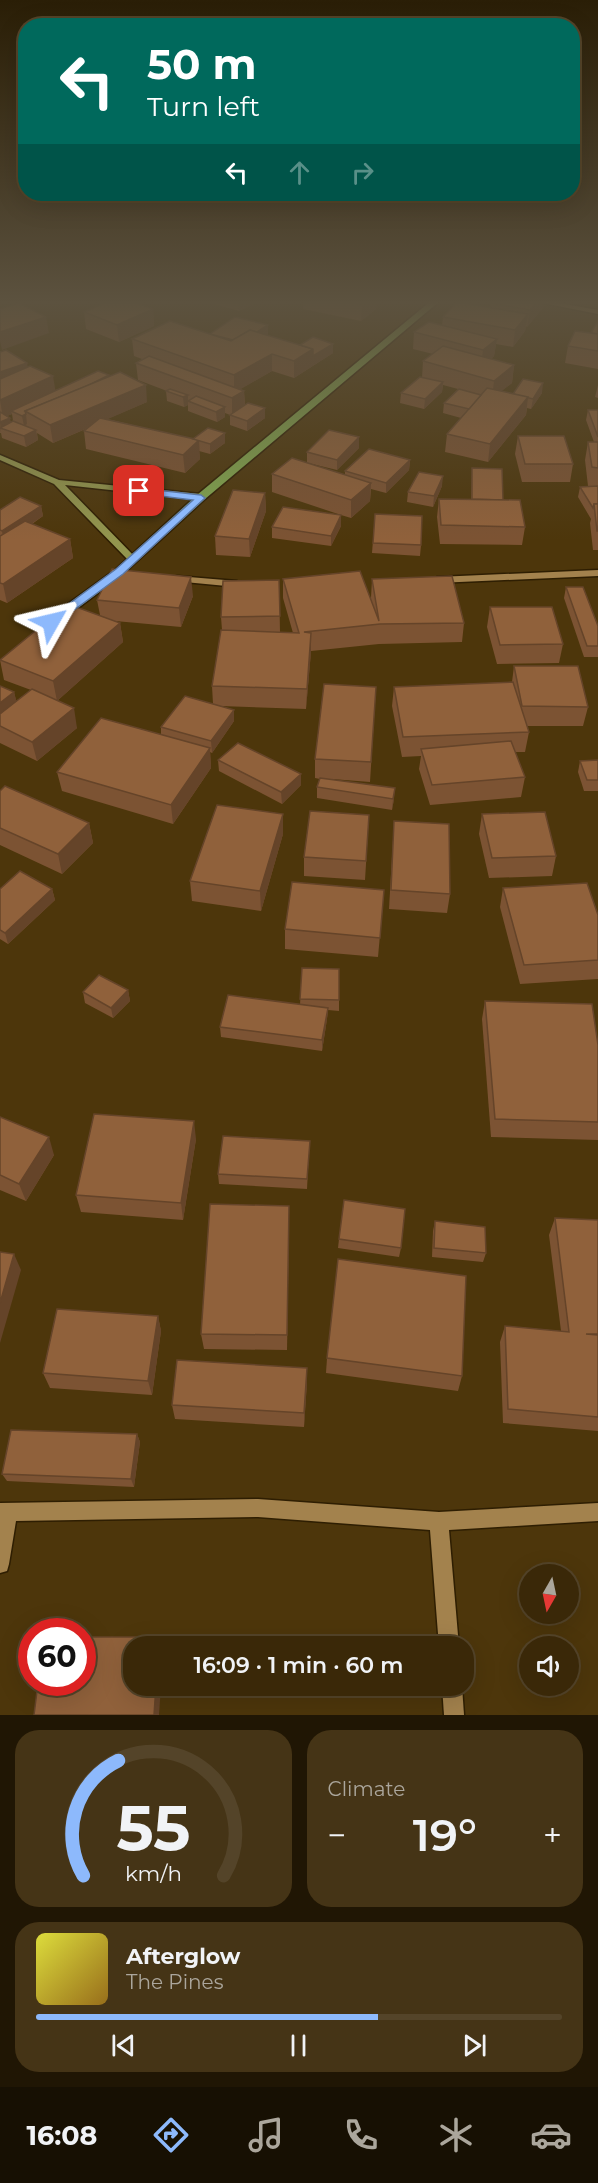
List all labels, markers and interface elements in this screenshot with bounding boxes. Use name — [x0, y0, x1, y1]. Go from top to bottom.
text: 50 m — [147, 38, 256, 90]
icon: left — [48, 42, 126, 120]
text: Turn left — [147, 90, 260, 123]
icon: left — [220, 156, 253, 189]
icon: ahead — [283, 156, 316, 189]
icon: right — [346, 156, 379, 189]
pin — [113, 465, 164, 516]
icon: arrive — [122, 474, 155, 507]
position arrow — [19, 590, 83, 654]
north arrow — [519, 1564, 579, 1624]
map controls — [519, 1564, 579, 1696]
speed limit sign: 60 — [18, 1618, 96, 1696]
button: sound — [519, 1636, 579, 1696]
text: 16:09 · 1 min · 60 m — [194, 1652, 403, 1679]
text: Climate — [328, 1777, 405, 1801]
text: 55 — [116, 1790, 190, 1866]
text: 19° — [413, 1807, 477, 1862]
text: − — [328, 1815, 346, 1855]
text: + — [543, 1815, 562, 1855]
text: km/h — [125, 1860, 182, 1886]
text: Afterglow — [126, 1943, 240, 1970]
text: The Pines — [126, 1970, 223, 1994]
icon: previous — [107, 2029, 140, 2062]
icon: pause — [282, 2029, 315, 2062]
icon: next — [458, 2029, 491, 2062]
icon: directions — [150, 2114, 192, 2156]
icon: music — [245, 2114, 287, 2156]
icon: phone — [340, 2114, 382, 2156]
icon: climate — [435, 2114, 477, 2156]
icon: car — [530, 2114, 572, 2156]
text: 16:08 — [26, 2119, 97, 2152]

